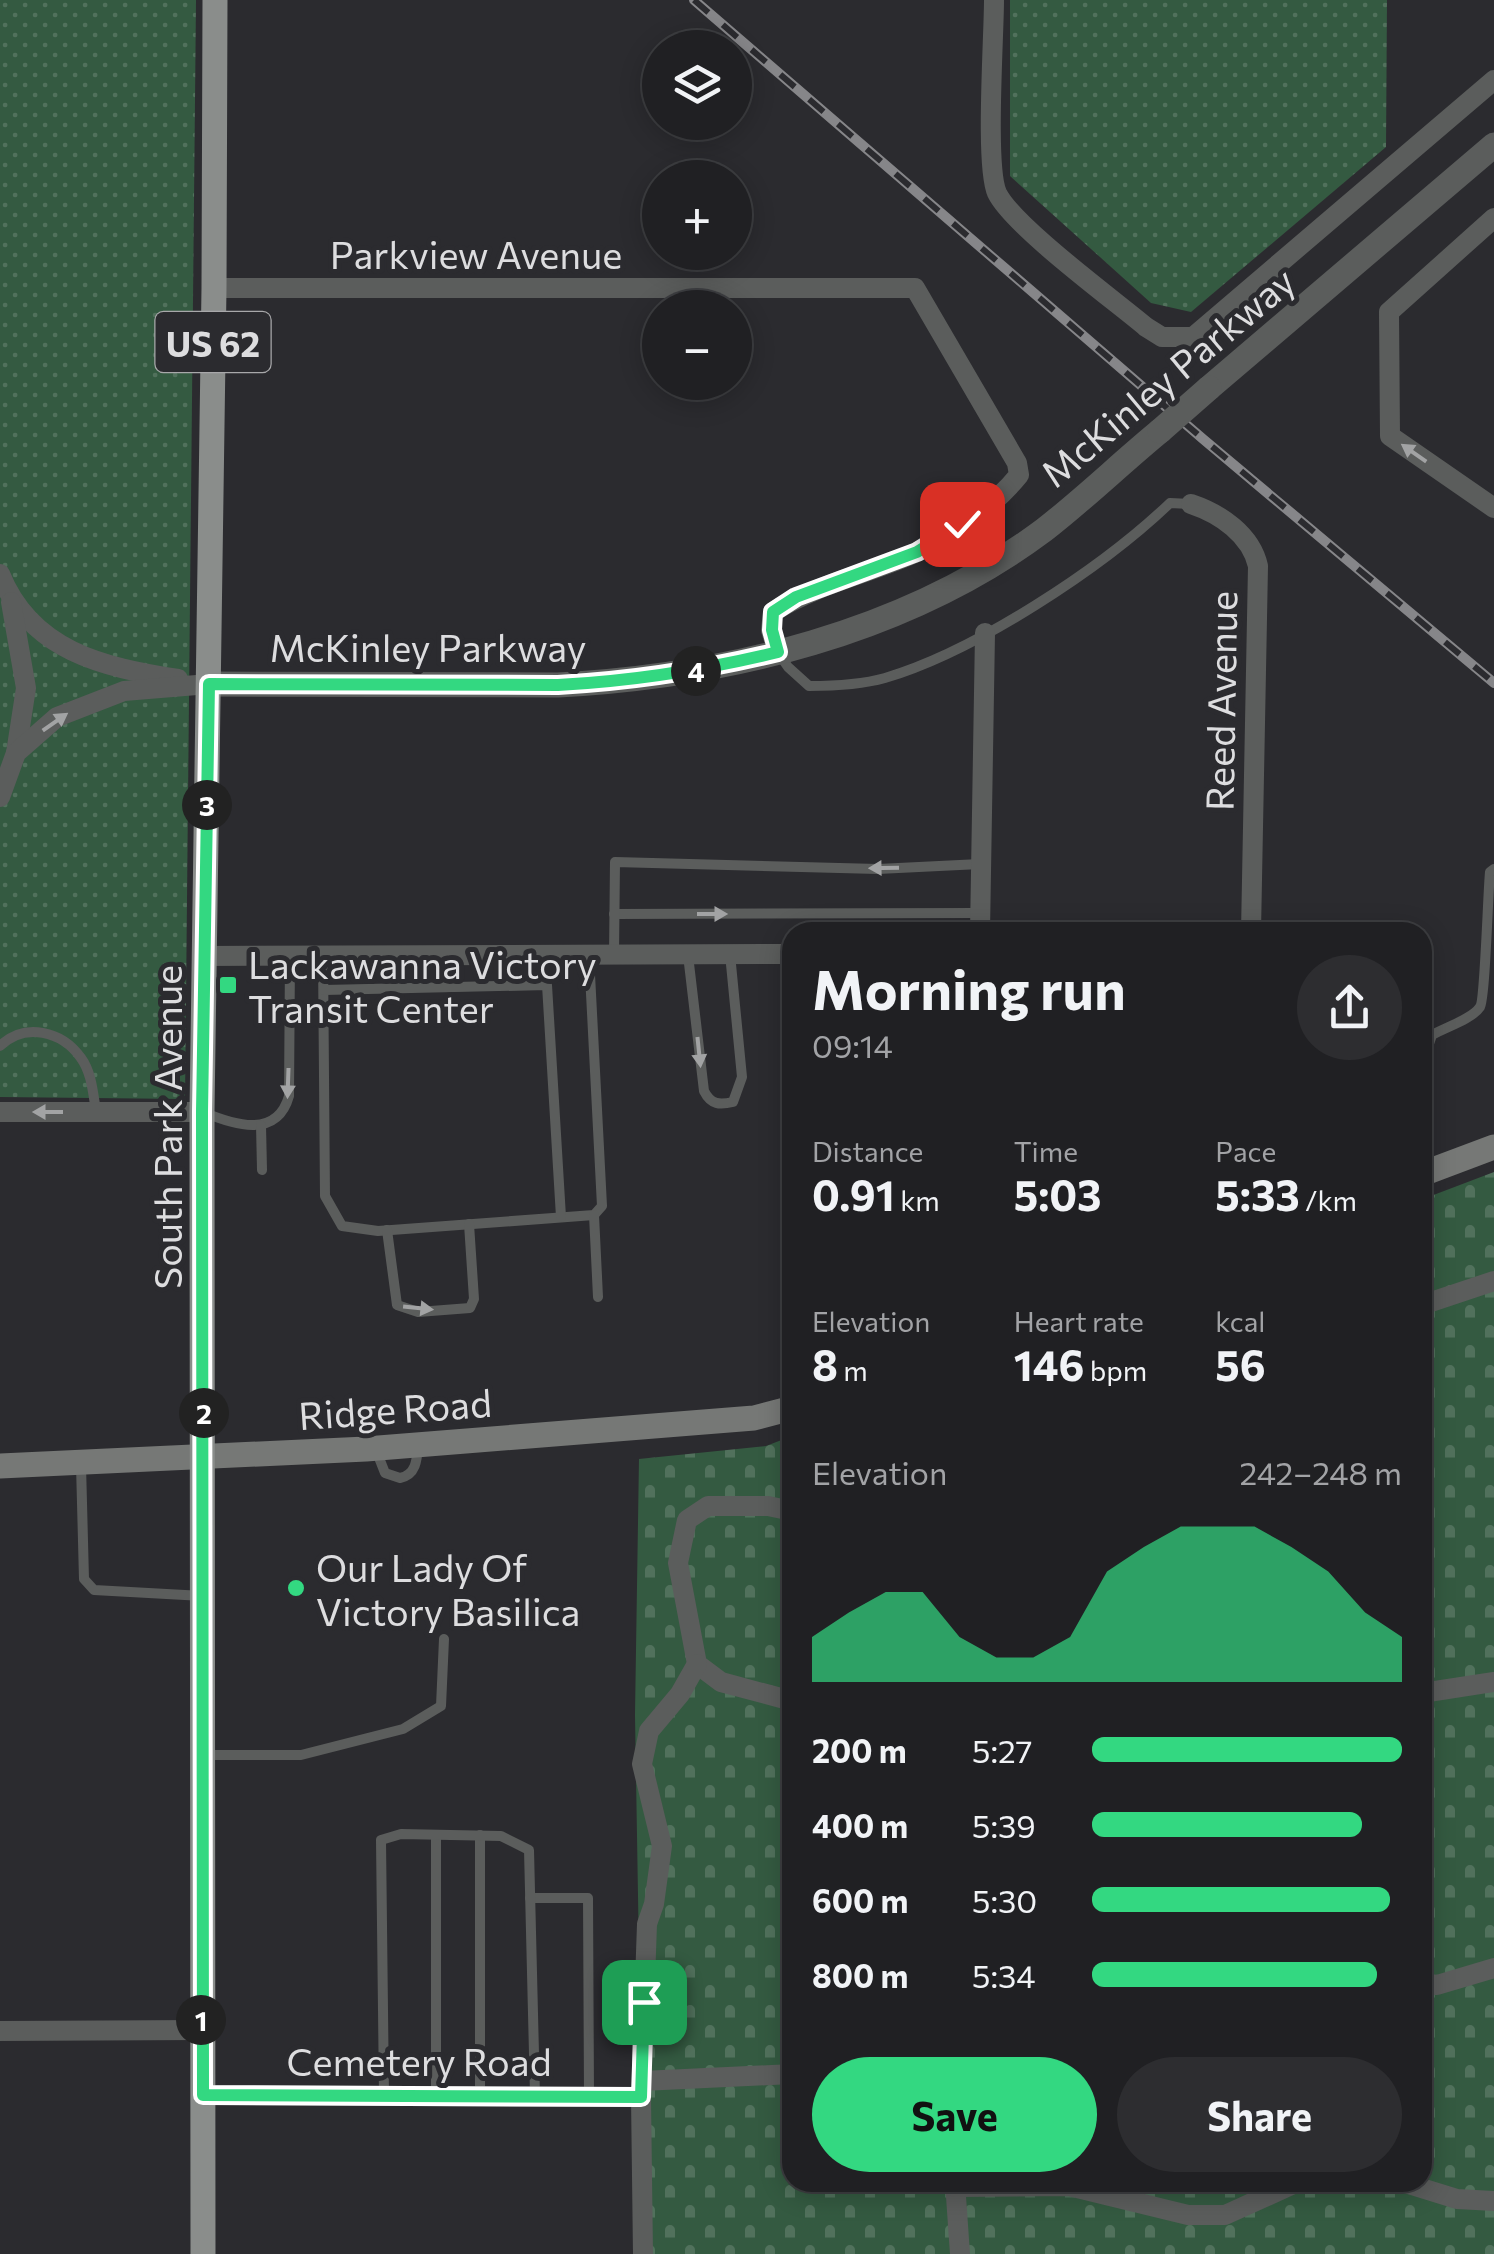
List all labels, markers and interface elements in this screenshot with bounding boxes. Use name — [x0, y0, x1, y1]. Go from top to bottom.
map controls — [642, 30, 752, 400]
button: layers — [642, 30, 752, 140]
button: + — [642, 160, 752, 270]
street label: Parkview Avenue — [330, 230, 622, 277]
street label: McKinley Parkway — [1031, 256, 1303, 496]
button: − — [642, 290, 752, 400]
road number: US 62 — [156, 312, 270, 372]
one-way arrow — [1401, 444, 1427, 463]
pin — [920, 482, 1005, 567]
icon: check — [935, 497, 990, 552]
street label: Reed Avenue — [1195, 590, 1245, 812]
street label: McKinley Parkway — [270, 623, 586, 670]
pin: 4 — [671, 646, 721, 696]
text: 4 — [687, 654, 705, 688]
one-way arrow — [41, 712, 68, 732]
pin: 3 — [182, 780, 232, 830]
text: 3 — [199, 788, 215, 822]
one-way arrow — [867, 860, 899, 876]
one-way arrow — [696, 907, 728, 923]
place label: Lackawanna Victory Transit Center — [248, 940, 597, 1031]
text: Morning run — [812, 954, 1126, 1021]
button: share — [1297, 955, 1402, 1060]
street label: South Park Avenue — [143, 965, 190, 1289]
marker: Lackawanna Victory Transit Center — [217, 974, 239, 996]
text: 09:14 — [812, 1025, 893, 1065]
one-way arrow — [691, 1036, 707, 1068]
one-way arrow — [280, 1067, 296, 1099]
one-way arrow — [32, 1104, 64, 1120]
text: Distance — [812, 1134, 923, 1168]
text: Time — [1014, 1134, 1078, 1168]
text: Pace — [1215, 1134, 1276, 1168]
text: 0.91 — [812, 1168, 895, 1220]
text: 5:03 — [1014, 1168, 1101, 1220]
text: 5:33 — [1215, 1168, 1300, 1220]
text: km — [895, 1183, 940, 1217]
text: /km — [1300, 1183, 1357, 1217]
one-way arrow — [403, 1301, 434, 1317]
text: Elevation — [812, 1304, 930, 1338]
text: Heart rate — [1014, 1304, 1144, 1338]
text: kcal — [1215, 1304, 1265, 1338]
text: 8 — [812, 1338, 838, 1390]
text: 146 — [1014, 1338, 1084, 1390]
text: 56 — [1215, 1338, 1266, 1390]
text: m — [838, 1353, 868, 1387]
text: bpm — [1084, 1353, 1147, 1387]
street label: Ridge Road — [297, 1378, 493, 1438]
pin: 2 — [179, 1388, 229, 1438]
text: 2 — [196, 1396, 212, 1430]
text: Elevation — [812, 1452, 947, 1492]
text: 242–248 m — [1240, 1452, 1402, 1492]
place label: Our Lady Of Victory Basilica — [316, 1543, 580, 1634]
marker: Our Lady Of Victory Basilica — [285, 1577, 307, 1599]
text: 200 m — [812, 1730, 907, 1770]
text: 5:27 — [972, 1730, 1033, 1770]
text: 400 m — [812, 1805, 908, 1845]
text: 5:39 — [972, 1805, 1036, 1845]
text: 600 m — [812, 1880, 908, 1920]
text: 5:30 — [972, 1880, 1037, 1920]
text: 800 m — [812, 1955, 908, 1995]
text: 5:34 — [972, 1955, 1035, 1995]
pin — [602, 1960, 687, 2045]
icon: arrive — [617, 1975, 672, 2030]
pin: 1 — [176, 1995, 226, 2045]
text: 1 — [195, 2003, 207, 2037]
street label: Cemetery Road — [286, 2037, 552, 2084]
button: Save — [812, 2057, 1097, 2172]
button: Share — [1117, 2057, 1402, 2172]

